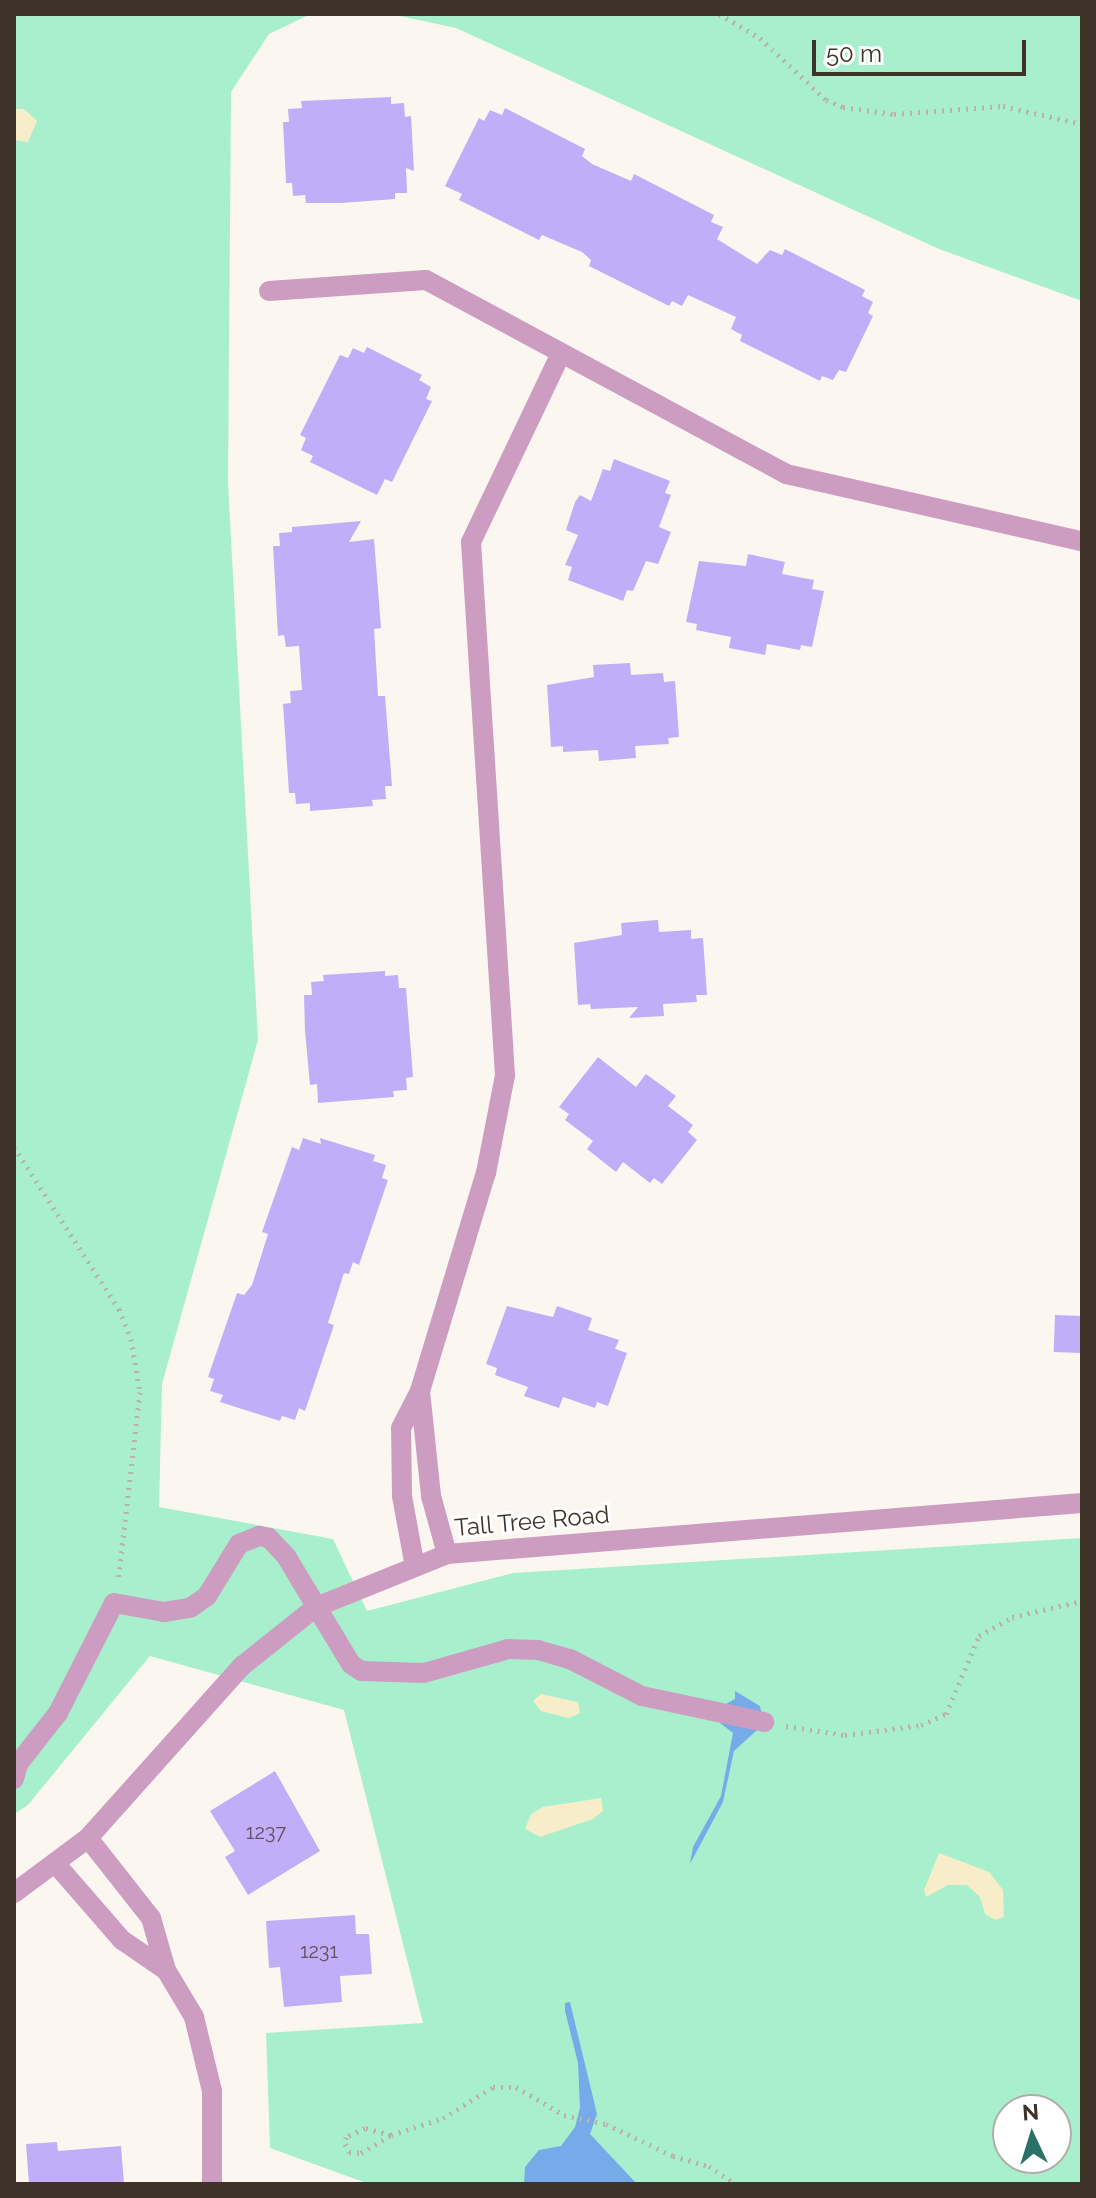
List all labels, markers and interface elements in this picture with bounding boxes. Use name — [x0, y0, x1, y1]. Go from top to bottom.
scale bar — [816, 24, 1030, 74]
text: 50 m — [826, 39, 882, 68]
street label: Tall Tree Road — [453, 1500, 611, 1542]
house number: 1237 — [246, 1820, 286, 1844]
house number: 1231 — [300, 1939, 338, 1963]
north arrow — [992, 2094, 1072, 2174]
text: N — [1021, 2099, 1040, 2126]

